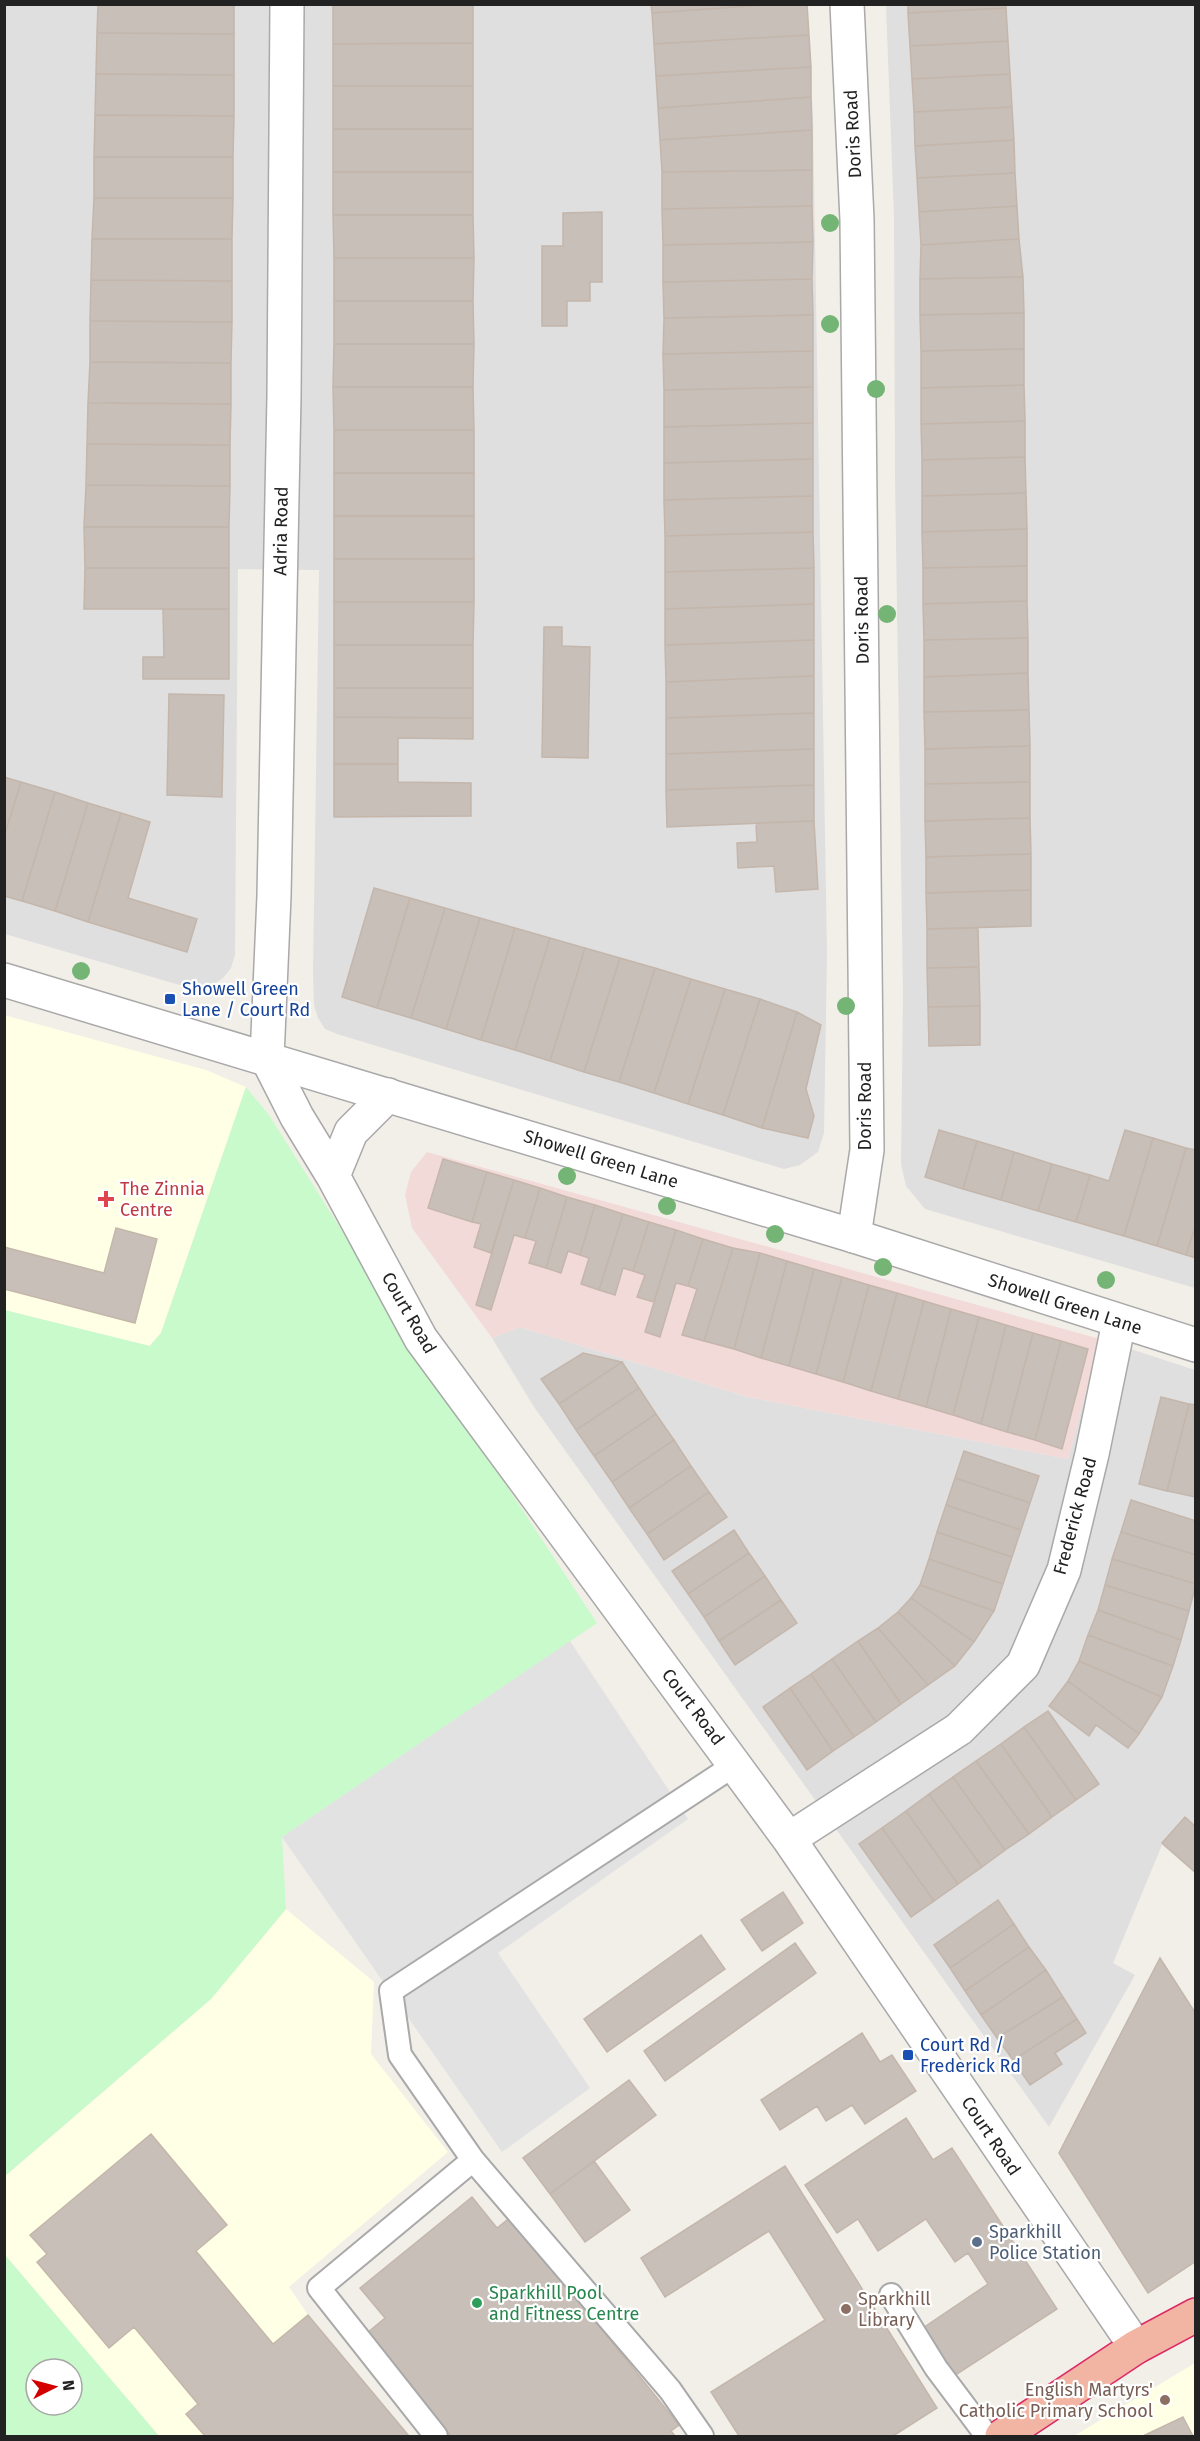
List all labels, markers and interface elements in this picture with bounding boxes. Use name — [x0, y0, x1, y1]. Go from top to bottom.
street label: Doris Road — [840, 89, 866, 179]
street label: Adria Road — [269, 486, 293, 576]
street label: Doris Road — [850, 575, 874, 665]
place label: Showell Green Lane / Court Rd — [182, 978, 310, 1021]
marker: Showell Green Lane / Court Rd — [163, 992, 177, 1006]
street label: Doris Road — [854, 1062, 876, 1150]
street label: Showell Green Lane — [521, 1125, 681, 1193]
place label: The Zinnia Centre — [120, 1178, 205, 1221]
marker: The Zinnia Centre — [97, 1190, 115, 1208]
street label: Court Road — [377, 1268, 441, 1358]
street label: Showell Green Lane — [985, 1269, 1145, 1339]
street label: Frederick Road — [1049, 1455, 1101, 1577]
street label: Court Road — [657, 1664, 729, 1750]
place label: Court Rd / Frederick Rd — [920, 2034, 1021, 2077]
marker: Court Rd / Frederick Rd — [901, 2048, 915, 2062]
street label: Court Road — [957, 2092, 1025, 2180]
place label: Sparkhill Police Station — [989, 2221, 1101, 2264]
marker: Sparkhill Police Station — [970, 2235, 984, 2249]
place label: Sparkhill Pool and Fitness Centre — [489, 2282, 639, 2325]
place label: Sparkhill Library — [858, 2288, 930, 2331]
marker: Sparkhill Pool and Fitness Centre — [470, 2296, 484, 2310]
marker: Sparkhill Library — [839, 2302, 853, 2316]
north arrow — [24, 2357, 84, 2417]
text: N — [58, 2379, 78, 2392]
place label: English Martyrs' Catholic Primary School — [959, 2379, 1153, 2422]
marker: English Martyrs' Catholic Primary School — [1158, 2393, 1172, 2407]

